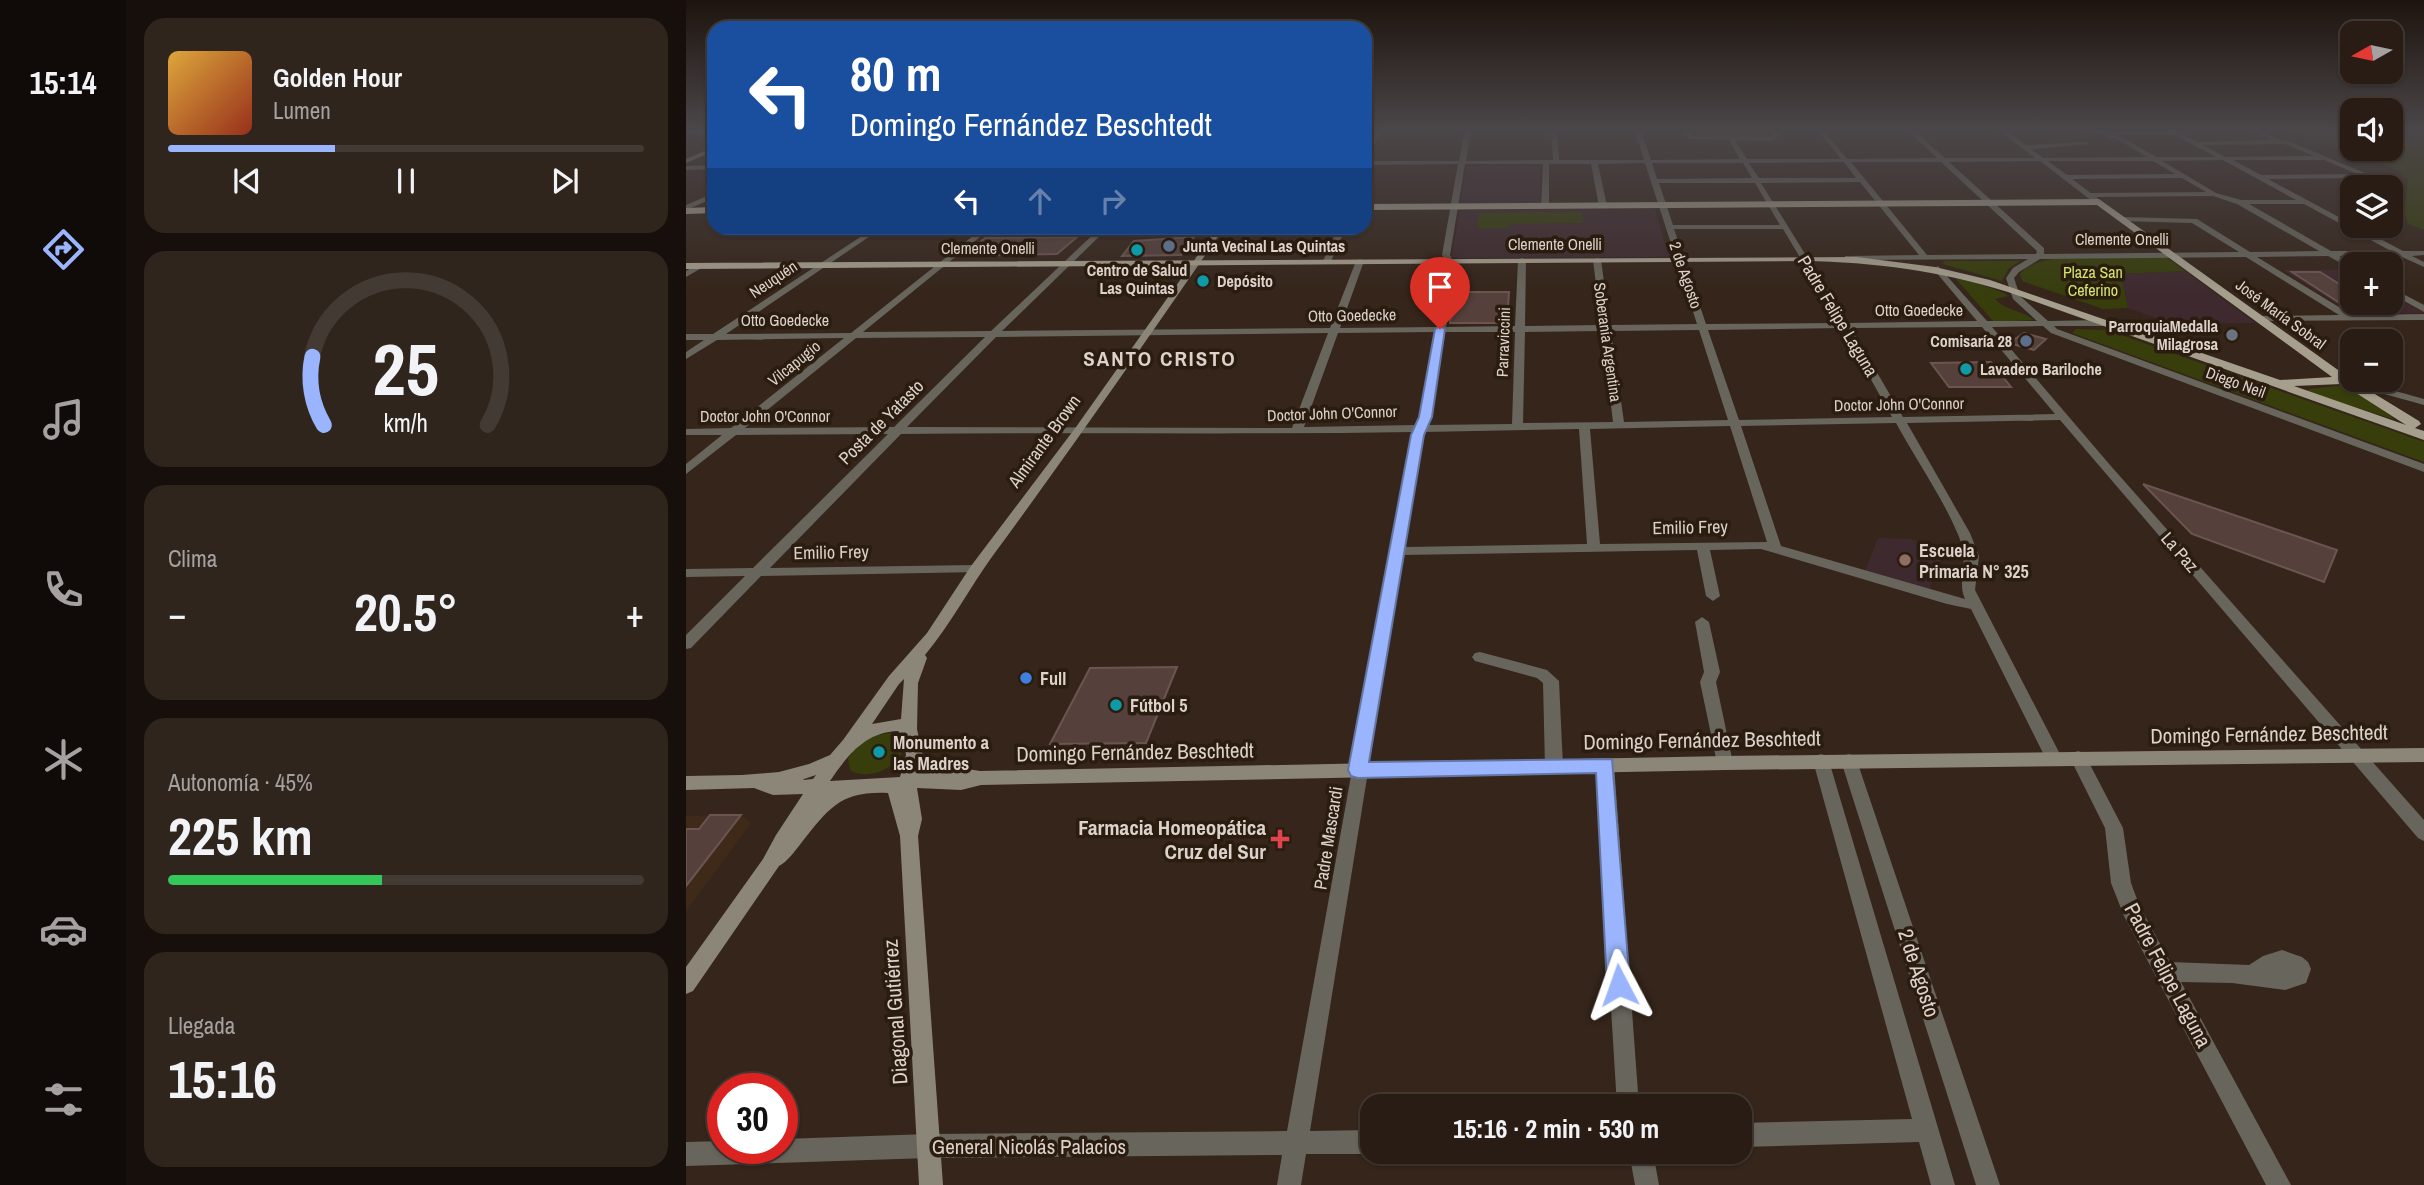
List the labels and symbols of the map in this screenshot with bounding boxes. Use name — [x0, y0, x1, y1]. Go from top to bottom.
north arrow — [2340, 21, 2403, 84]
street label: Clemente Onelli — [2075, 228, 2169, 250]
street label: Clemente Onelli — [1508, 233, 1602, 255]
place label: Junta Vecinal Las Quintas — [1183, 235, 1345, 257]
street label: Clemente Onelli — [941, 237, 1035, 259]
marker: Junta Vecinal Las Quintas — [1161, 238, 1177, 254]
street label: 2 de Agosto — [1664, 239, 1708, 311]
marker: Centro de Salud Las Quintas — [1129, 242, 1145, 258]
street label: Padre Felipe Laguna — [1792, 251, 1884, 381]
street label: Neuquén — [745, 255, 801, 303]
pin — [1410, 257, 1470, 329]
place label: Centro de Salud Las Quintas — [1087, 259, 1187, 299]
park label: Plaza San Ceferino — [2063, 261, 2123, 301]
place label: Depósito — [1217, 270, 1273, 292]
marker: Depósito — [1195, 273, 1211, 289]
street label: José María Sobral — [2231, 274, 2331, 354]
street label: Soberanía Argentina — [1589, 281, 1627, 404]
street label: Otto Goedecke — [1875, 299, 1963, 321]
street label: Otto Goedecke — [1308, 303, 1396, 327]
street label: Parraviccini — [1491, 307, 1515, 377]
street label: Otto Goedecke — [741, 309, 829, 331]
place label: ParroquiaMedalla Milagrosa — [2109, 315, 2219, 355]
marker: ParroquiaMedalla Milagrosa — [2224, 327, 2240, 343]
place label: Comisaría 28 — [1930, 330, 2012, 352]
marker: Comisaría 28 — [2018, 333, 2034, 349]
street label: Vilcapugio — [763, 335, 825, 391]
district label: SANTO CRISTO — [1083, 344, 1237, 373]
place label: Lavadero Bariloche — [1980, 358, 2102, 380]
marker: Lavadero Bariloche — [1958, 361, 1974, 377]
street label: Diego Neil — [2203, 361, 2269, 403]
street label: Posta de Yatasto — [833, 374, 929, 470]
street label: Almirante Brown — [1001, 390, 1086, 493]
street label: Doctor John O'Connor — [1834, 392, 1965, 416]
street label: Doctor John O'Connor — [1267, 400, 1398, 426]
street label: Doctor John O'Connor — [700, 405, 831, 427]
street label: Emilio Frey — [1652, 514, 1729, 540]
street label: La Paz — [2155, 526, 2205, 578]
place label: Escuela Primaria N° 325 — [1919, 538, 2029, 584]
street label: Emilio Frey — [793, 539, 870, 565]
marker: Escuela Primaria N° 325 — [1897, 552, 1913, 568]
place label: Full — [1040, 666, 1066, 691]
marker: Full — [1018, 670, 1034, 686]
place label: Fútbol 5 — [1130, 693, 1187, 718]
marker: Fútbol 5 — [1108, 697, 1124, 713]
street label: Domingo Fernández Beschtedt — [2150, 717, 2388, 751]
street label: Domingo Fernández Beschtedt — [1583, 723, 1821, 757]
place label: Monumento a las Madres — [893, 730, 990, 776]
street label: Domingo Fernández Beschtedt — [1016, 735, 1254, 769]
marker: Monumento a las Madres — [871, 744, 887, 760]
street label: Padre Mascardi — [1308, 785, 1348, 891]
place label: Farmacia Homeopática Cruz del Sur — [1078, 813, 1266, 866]
marker: Farmacia Homeopática Cruz del Sur — [1272, 831, 1288, 847]
street label: Padre Felipe Laguna — [2118, 898, 2219, 1053]
street label: 2 de Agosto — [1891, 925, 1947, 1021]
street label: Diagonal Gutiérrez — [875, 938, 915, 1086]
position arrow — [1582, 948, 1656, 1022]
speed limit sign: 30 — [707, 1073, 798, 1164]
street label: General Nicolás Palacios — [932, 1132, 1126, 1161]

